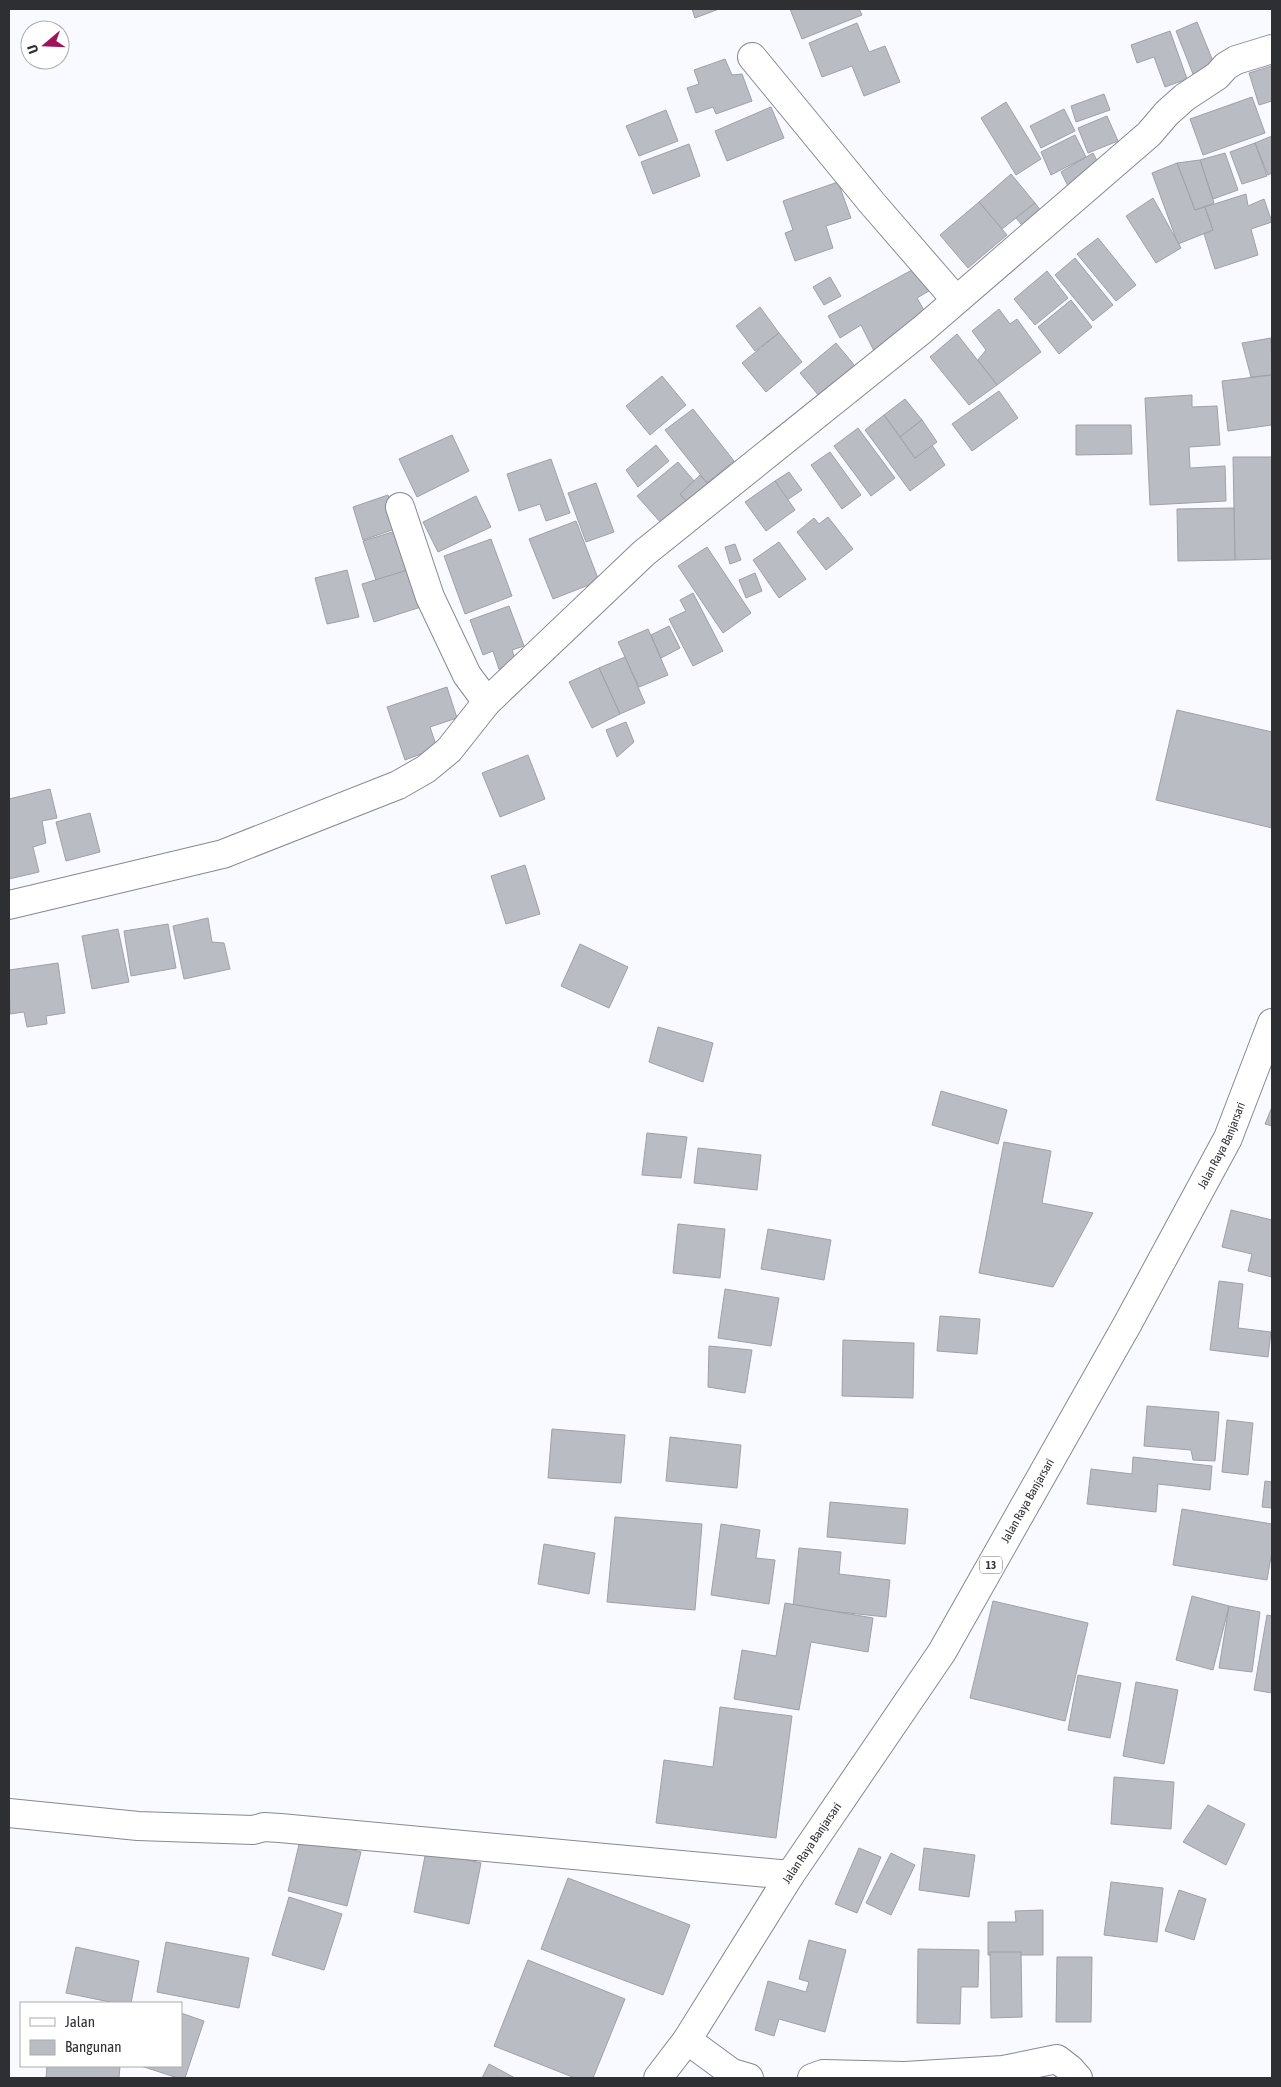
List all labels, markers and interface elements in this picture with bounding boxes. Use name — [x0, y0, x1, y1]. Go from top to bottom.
north arrow — [20, 20, 70, 70]
text: U — [24, 43, 42, 56]
street label: Jalan Raya Banjarsari — [1195, 1100, 1248, 1191]
street label: Jalan Raya Banjarsari — [998, 1456, 1057, 1545]
road number: 13 — [980, 1556, 1002, 1574]
street label: Jalan Raya Banjarsari — [780, 1800, 844, 1886]
legend — [20, 2002, 182, 2067]
text: Jalan — [65, 2013, 95, 2030]
text: Bangunan — [65, 2038, 122, 2055]

